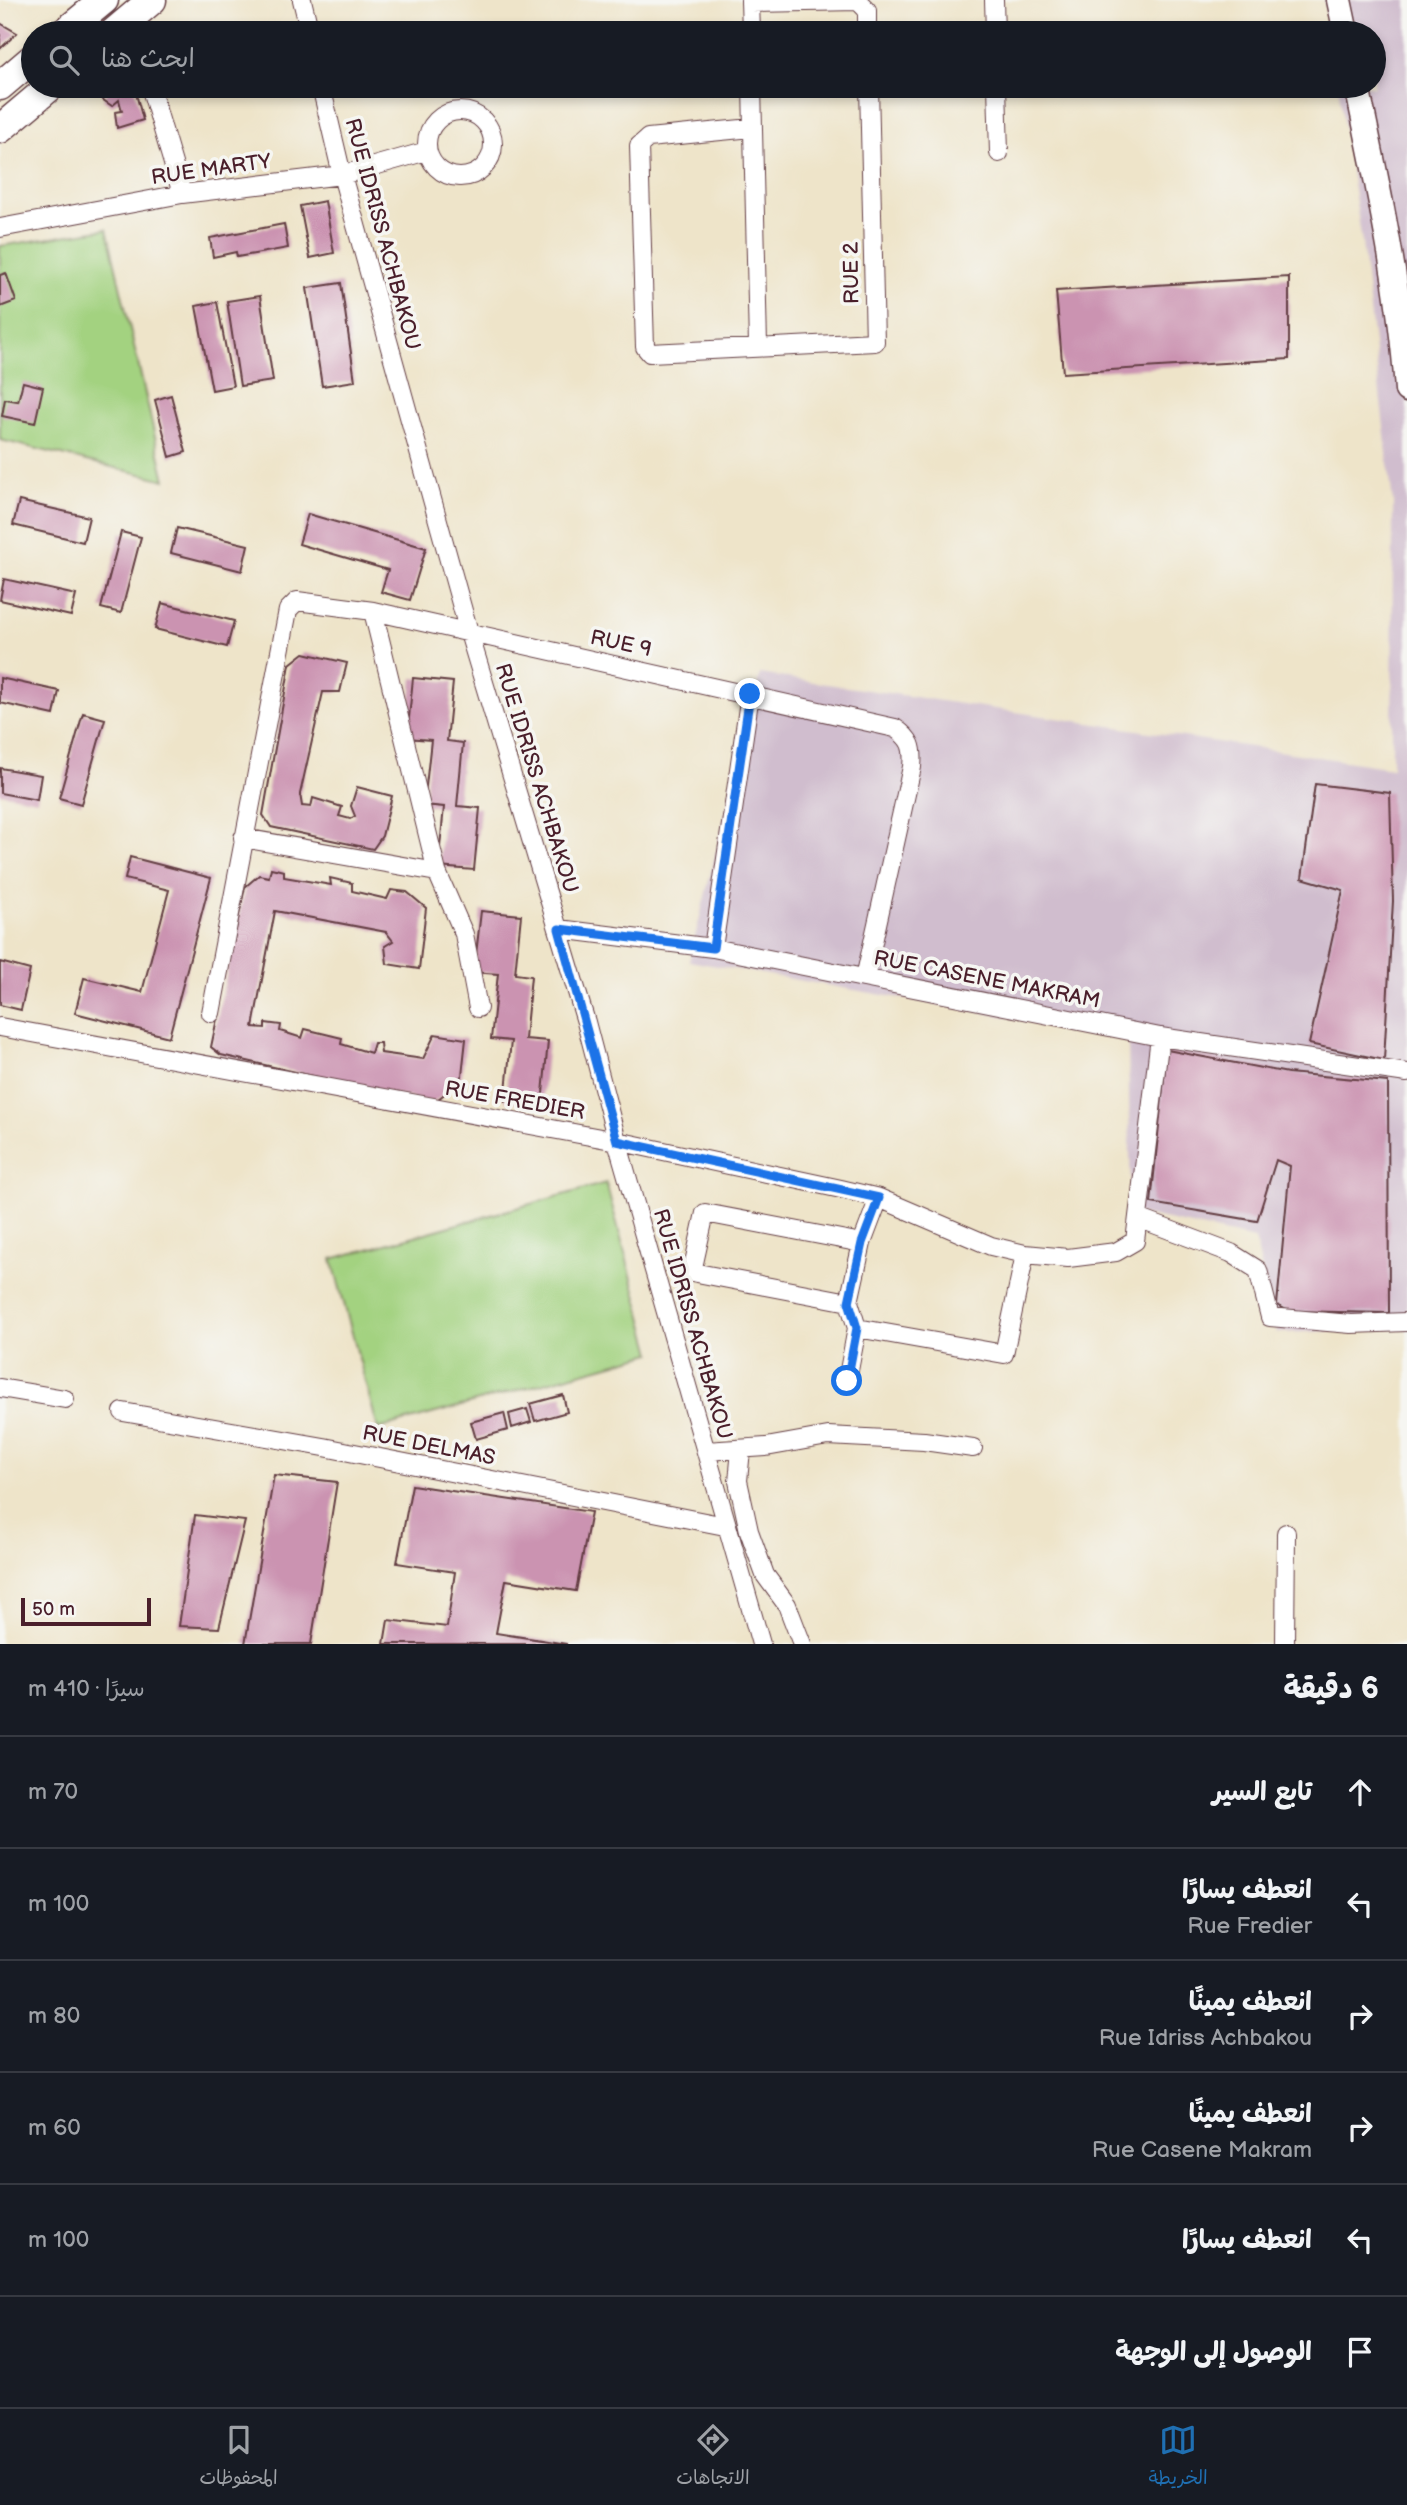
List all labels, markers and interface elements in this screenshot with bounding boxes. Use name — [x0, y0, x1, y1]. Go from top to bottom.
search box — [21, 21, 1386, 98]
icon: search — [45, 41, 83, 79]
text: ابحث هنا — [101, 44, 195, 75]
street label: RUE IDRISS ACHBAKOU — [340, 116, 425, 353]
street label: RUE MARTY — [150, 149, 273, 190]
street label: RUE 2 — [838, 241, 865, 304]
street label: RUE 9 — [588, 625, 654, 662]
street label: RUE IDRISS ACHBAKOU — [490, 660, 583, 896]
route end — [734, 678, 765, 709]
street label: RUE CASENE MAKRAM — [872, 945, 1102, 1014]
street label: RUE FREDIER — [443, 1076, 587, 1125]
street label: RUE IDRISS ACHBAKOU — [648, 1206, 737, 1442]
route start — [831, 1365, 862, 1396]
street label: RUE DELMAS — [360, 1420, 497, 1471]
scale bar — [21, 1595, 150, 1627]
text: 50 m — [32, 1598, 75, 1621]
text: 6 دقيقة — [1284, 1671, 1379, 1707]
text: سيرًا · 410 m — [28, 1675, 145, 1703]
icon: ahead — [1341, 1773, 1379, 1811]
text: تابع السير — [1212, 1777, 1312, 1808]
text: 70 m — [28, 1778, 78, 1806]
text: انعطف يسارًا — [1182, 1875, 1312, 1906]
icon: left — [1341, 1885, 1379, 1923]
text: 100 m — [28, 1890, 89, 1918]
text: Rue Fredier — [1187, 1912, 1312, 1940]
text: انعطف يمينًا — [1189, 1987, 1312, 2018]
icon: right — [1341, 1997, 1379, 2035]
text: 80 m — [28, 2002, 80, 2030]
text: Rue Idriss Achbakou — [1099, 2024, 1312, 2052]
text: انعطف يمينًا — [1189, 2099, 1312, 2130]
icon: right — [1341, 2109, 1379, 2147]
text: 60 m — [28, 2114, 81, 2142]
text: Rue Casene Makram — [1092, 2136, 1312, 2164]
icon: left — [1341, 2221, 1379, 2259]
text: انعطف يسارًا — [1182, 2225, 1312, 2256]
text: 100 m — [28, 2226, 89, 2254]
icon: arrive — [1341, 2333, 1379, 2371]
text: الوصول إلى الوجهة — [1115, 2337, 1312, 2368]
tab: المحفوظات — [199, 2421, 278, 2494]
tab: الاتجاهات — [676, 2421, 750, 2494]
tab: الخريطة — [1148, 2421, 1208, 2494]

